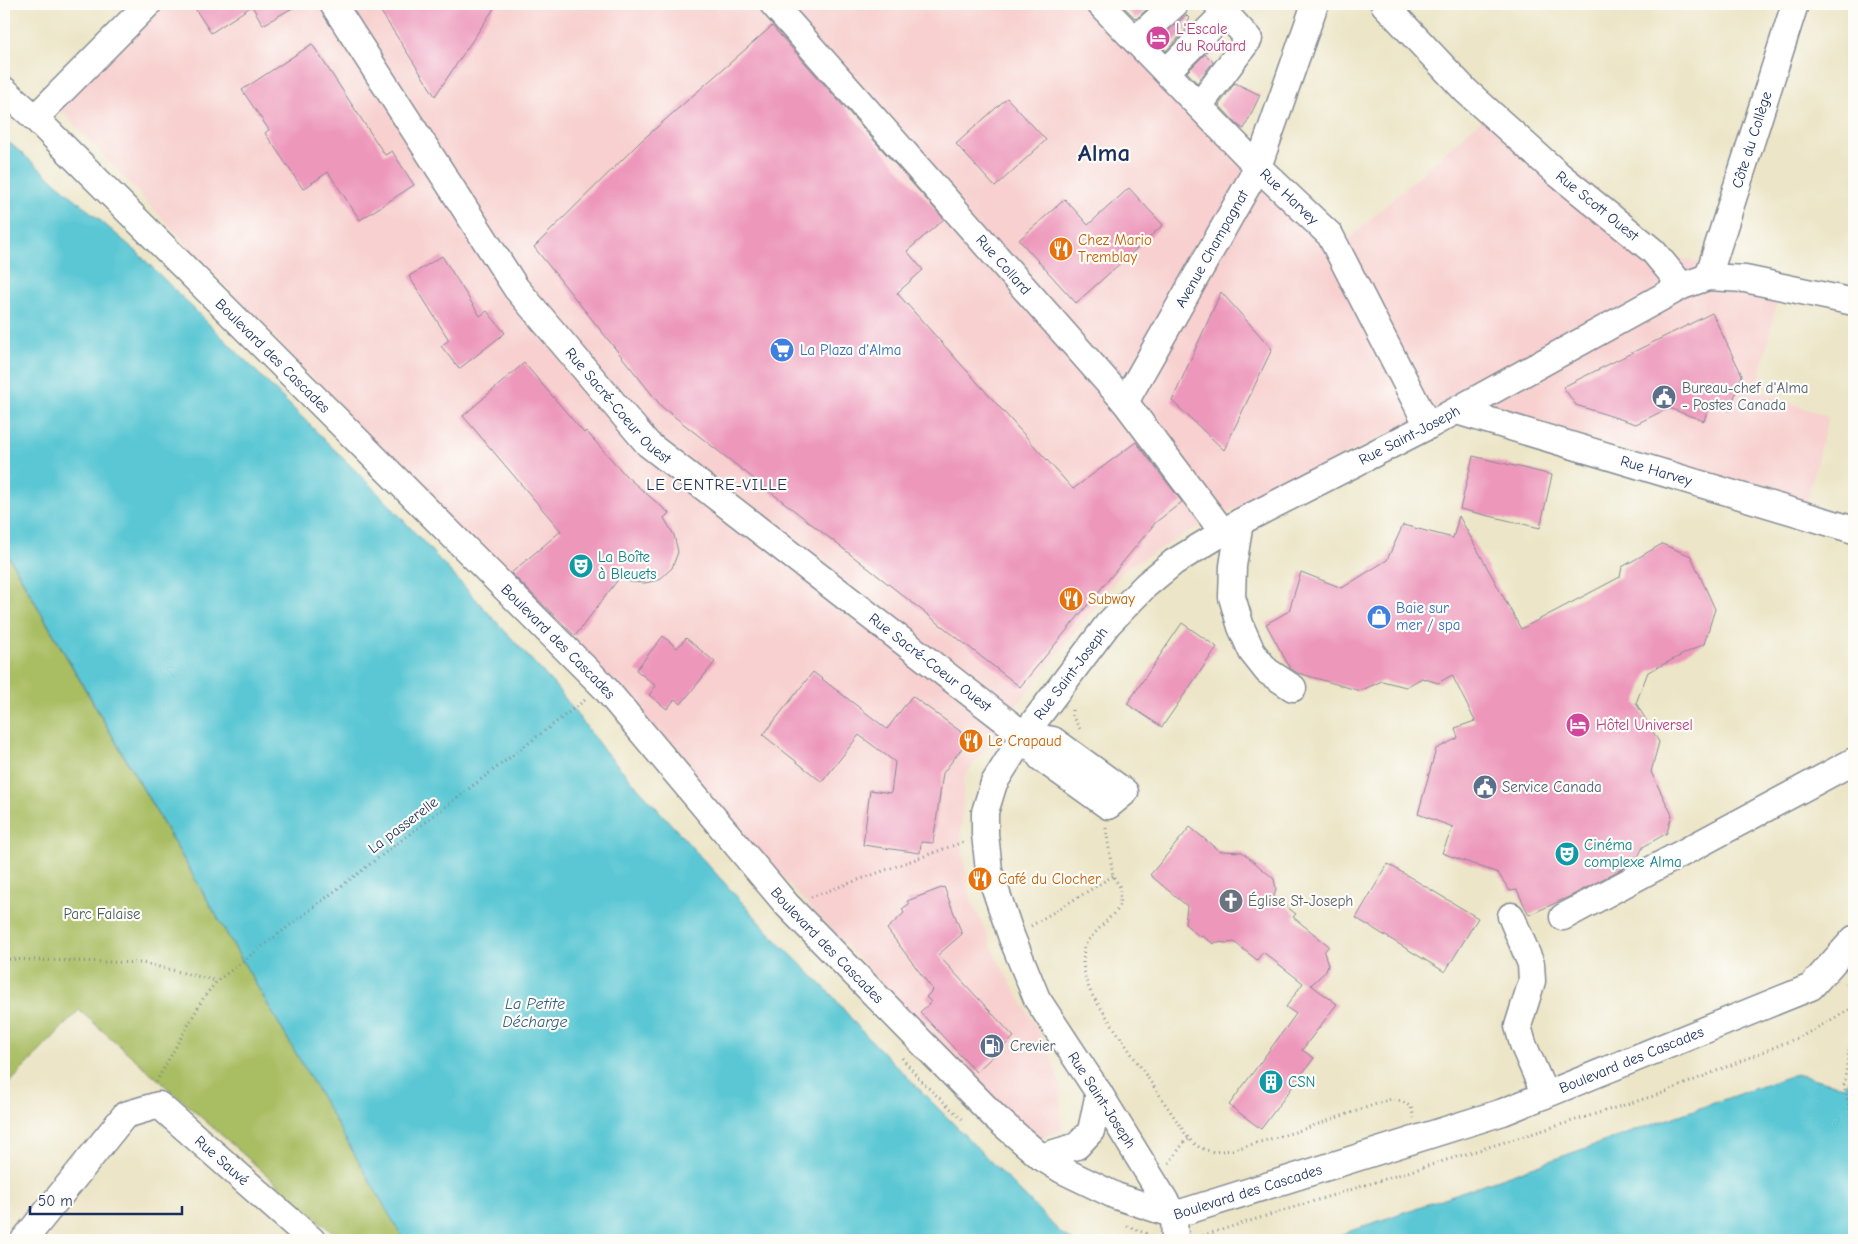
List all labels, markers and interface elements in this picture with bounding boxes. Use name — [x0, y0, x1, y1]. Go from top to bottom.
place label: L'Escale du Routard — [1176, 20, 1246, 55]
hotel icon: L'Escale du Routard — [1145, 25, 1171, 51]
street label: Côte du Collège — [1728, 89, 1776, 191]
district label: Alma — [1078, 138, 1130, 167]
street label: Rue Harvey — [1256, 165, 1323, 229]
street label: Rue Scott Ouest — [1552, 167, 1643, 245]
street label: Avenue Champagnat — [1171, 186, 1252, 311]
street label: Rue Collard — [972, 231, 1035, 298]
place label: Chez Mario Tremblay — [1078, 231, 1152, 266]
restaurant icon: Chez Mario Tremblay — [1048, 236, 1074, 262]
street label: Boulevard des Cascades — [212, 295, 334, 417]
supermarket icon: La Plaza d'Alma — [769, 337, 795, 363]
place label: La Plaza d'Alma — [800, 341, 901, 359]
street label: Rue Sacré-Coeur Ouest — [561, 344, 675, 468]
place label: Bureau-chef d'Alma - Postes Canada — [1682, 379, 1809, 414]
public building icon: Bureau-chef d'Alma - Postes Canada — [1651, 384, 1677, 410]
street label: Rue Saint-Joseph — [1356, 401, 1463, 469]
street label: Rue Harvey — [1618, 451, 1695, 490]
district label: LE CENTRE-VILLE — [646, 476, 788, 494]
place label: La Boîte à Bleuets — [598, 548, 657, 583]
theatre icon: La Boîte à Bleuets — [568, 553, 594, 579]
street label: Boulevard des Cascades — [497, 580, 619, 703]
restaurant icon: Subway — [1058, 586, 1084, 612]
place label: Subway — [1088, 590, 1135, 608]
place label: Baie sur mer / spa — [1396, 599, 1460, 634]
shop icon: Baie sur mer / spa — [1366, 604, 1392, 630]
street label: Rue Sacré-Coeur Ouest — [865, 609, 996, 716]
street label: Rue Saint-Joseph — [1030, 623, 1111, 723]
hotel icon: Hôtel Universel — [1565, 712, 1591, 738]
place label: Hôtel Universel — [1596, 716, 1693, 734]
restaurant icon: Le Crapaud — [958, 728, 984, 754]
place label: Le Crapaud — [988, 732, 1062, 750]
public building icon: Service Canada — [1472, 774, 1498, 800]
place label: Service Canada — [1502, 778, 1602, 796]
street label: La passerelle — [364, 793, 442, 857]
place label: Cinéma complexe Alma — [1584, 836, 1682, 871]
theatre icon: Cinéma complexe Alma — [1554, 841, 1580, 867]
restaurant icon: Café du Clocher — [967, 866, 993, 892]
place label: Café du Clocher — [998, 870, 1101, 888]
street label: Boulevard des Cascades — [767, 884, 887, 1007]
church icon: Église St-Joseph — [1218, 888, 1244, 914]
place label: Église St-Joseph — [1248, 891, 1353, 910]
park label: Parc Falaise — [64, 905, 141, 923]
water label: La Petite Décharge — [503, 995, 567, 1031]
street label: Boulevard des Cascades — [1556, 1022, 1706, 1097]
fuel station icon: Crevier — [979, 1033, 1005, 1059]
place label: Crevier — [1010, 1037, 1056, 1055]
street label: Rue Saint-Joseph — [1064, 1048, 1140, 1152]
building icon: CSN — [1258, 1069, 1284, 1095]
place label: CSN — [1288, 1073, 1315, 1091]
street label: Rue Sauvé — [191, 1132, 253, 1190]
street label: Boulevard des Cascades — [1171, 1160, 1324, 1224]
scale bar — [30, 1184, 182, 1216]
text: 50 m — [38, 1192, 73, 1210]

